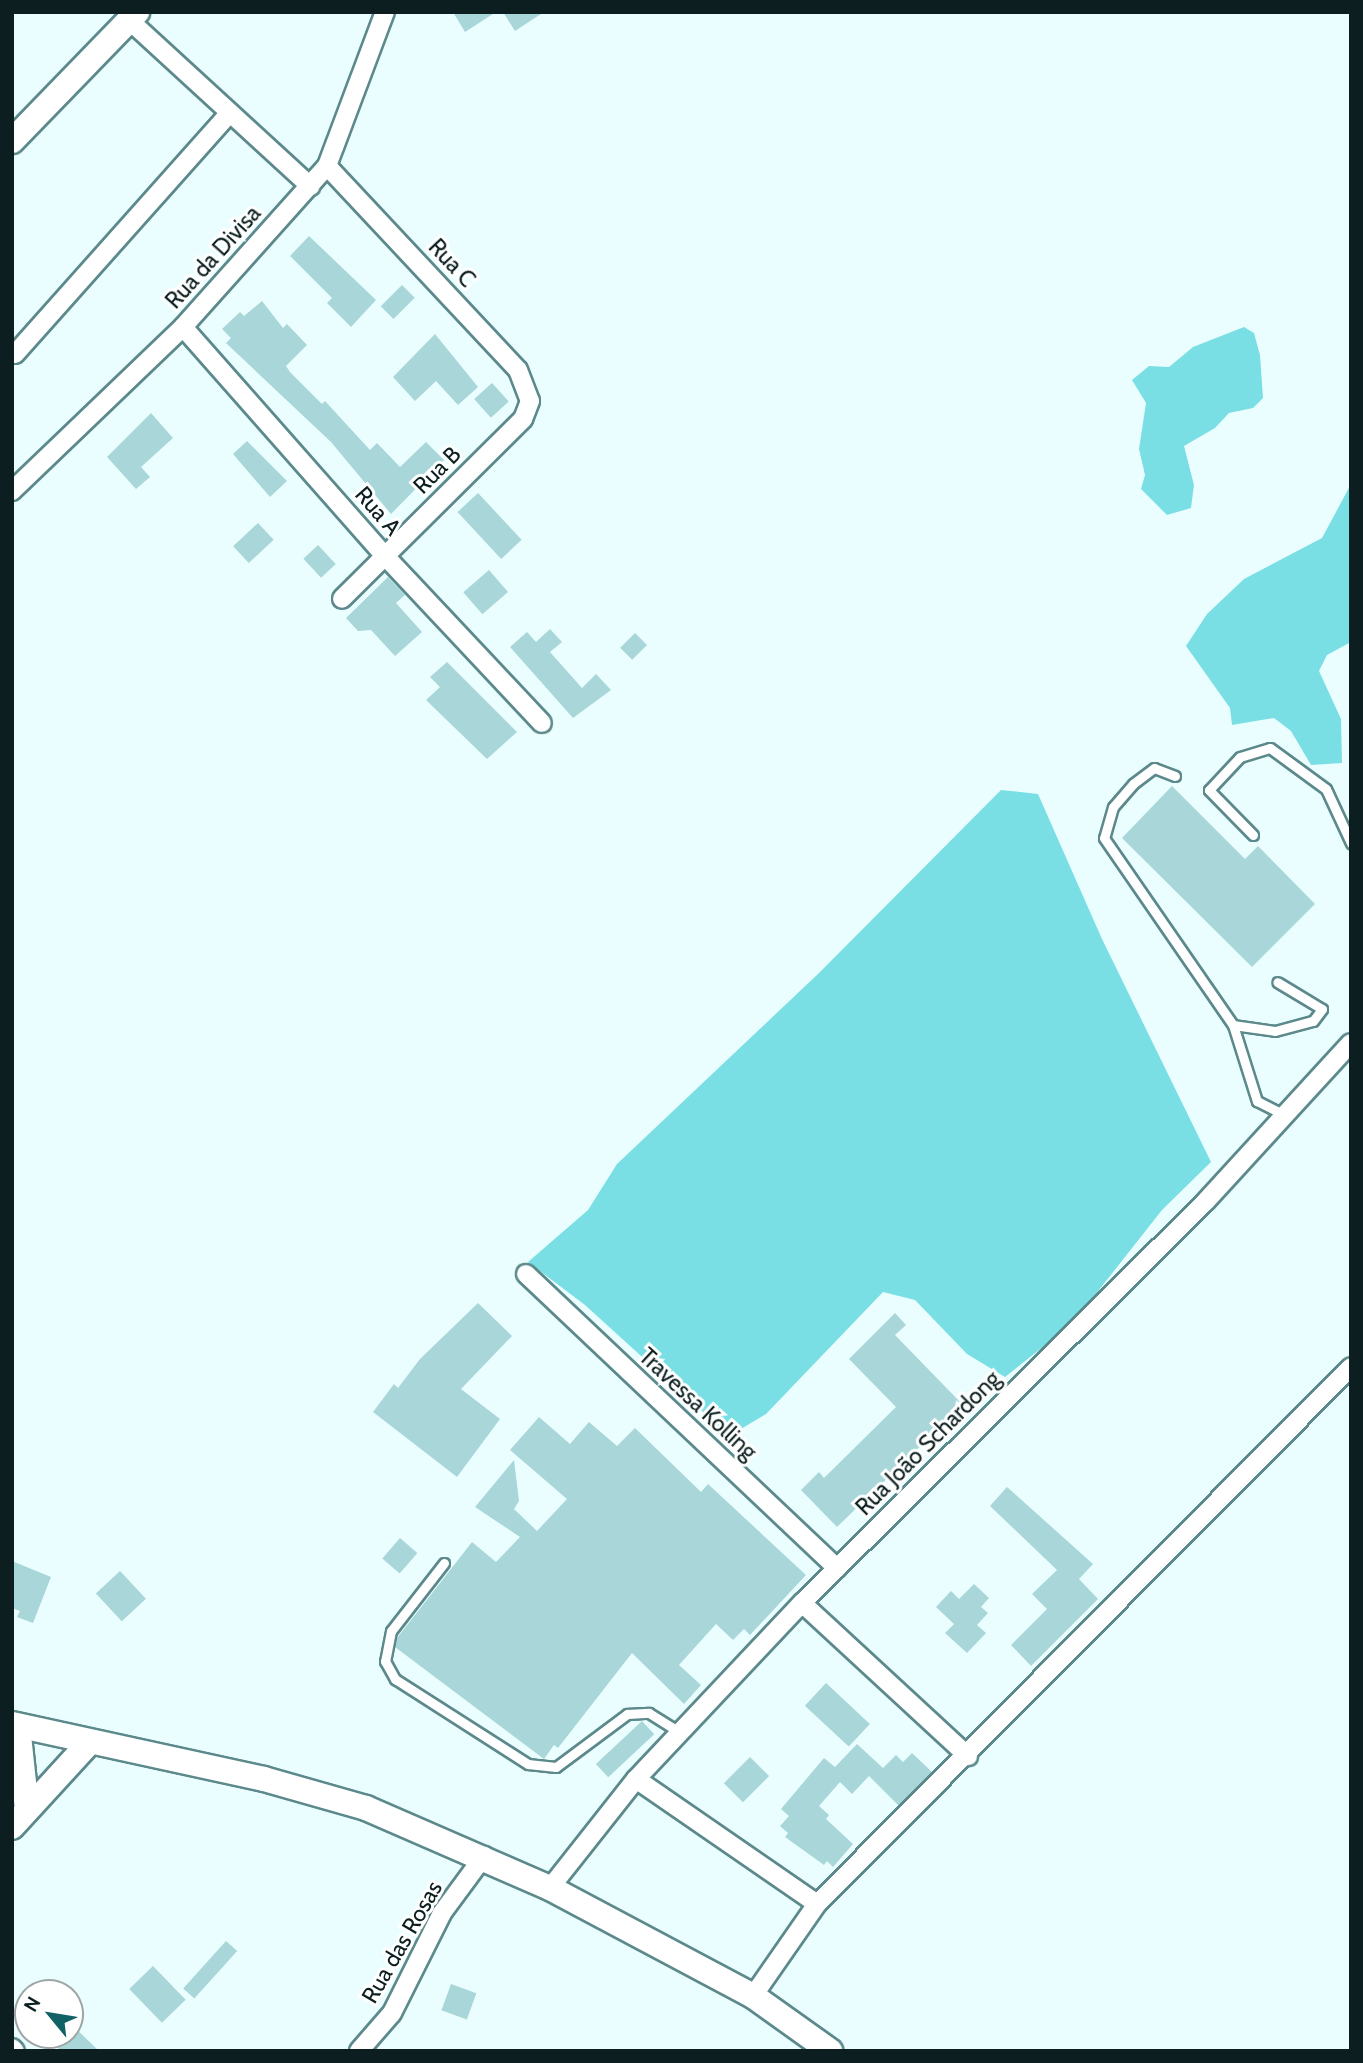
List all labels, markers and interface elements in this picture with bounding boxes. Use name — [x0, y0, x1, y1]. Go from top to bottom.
street label: Rua da Divisa — [160, 200, 266, 314]
street label: Rua C — [423, 233, 481, 293]
street label: Rua B — [408, 441, 466, 499]
street label: Rua A — [349, 481, 407, 541]
street label: Travessa Kolling — [633, 1342, 763, 1466]
street label: Rua João Schardong — [850, 1365, 1006, 1521]
street label: Rua das Rosas — [356, 1876, 448, 2008]
north arrow — [14, 1979, 84, 2049]
text: N — [19, 1993, 45, 2016]

